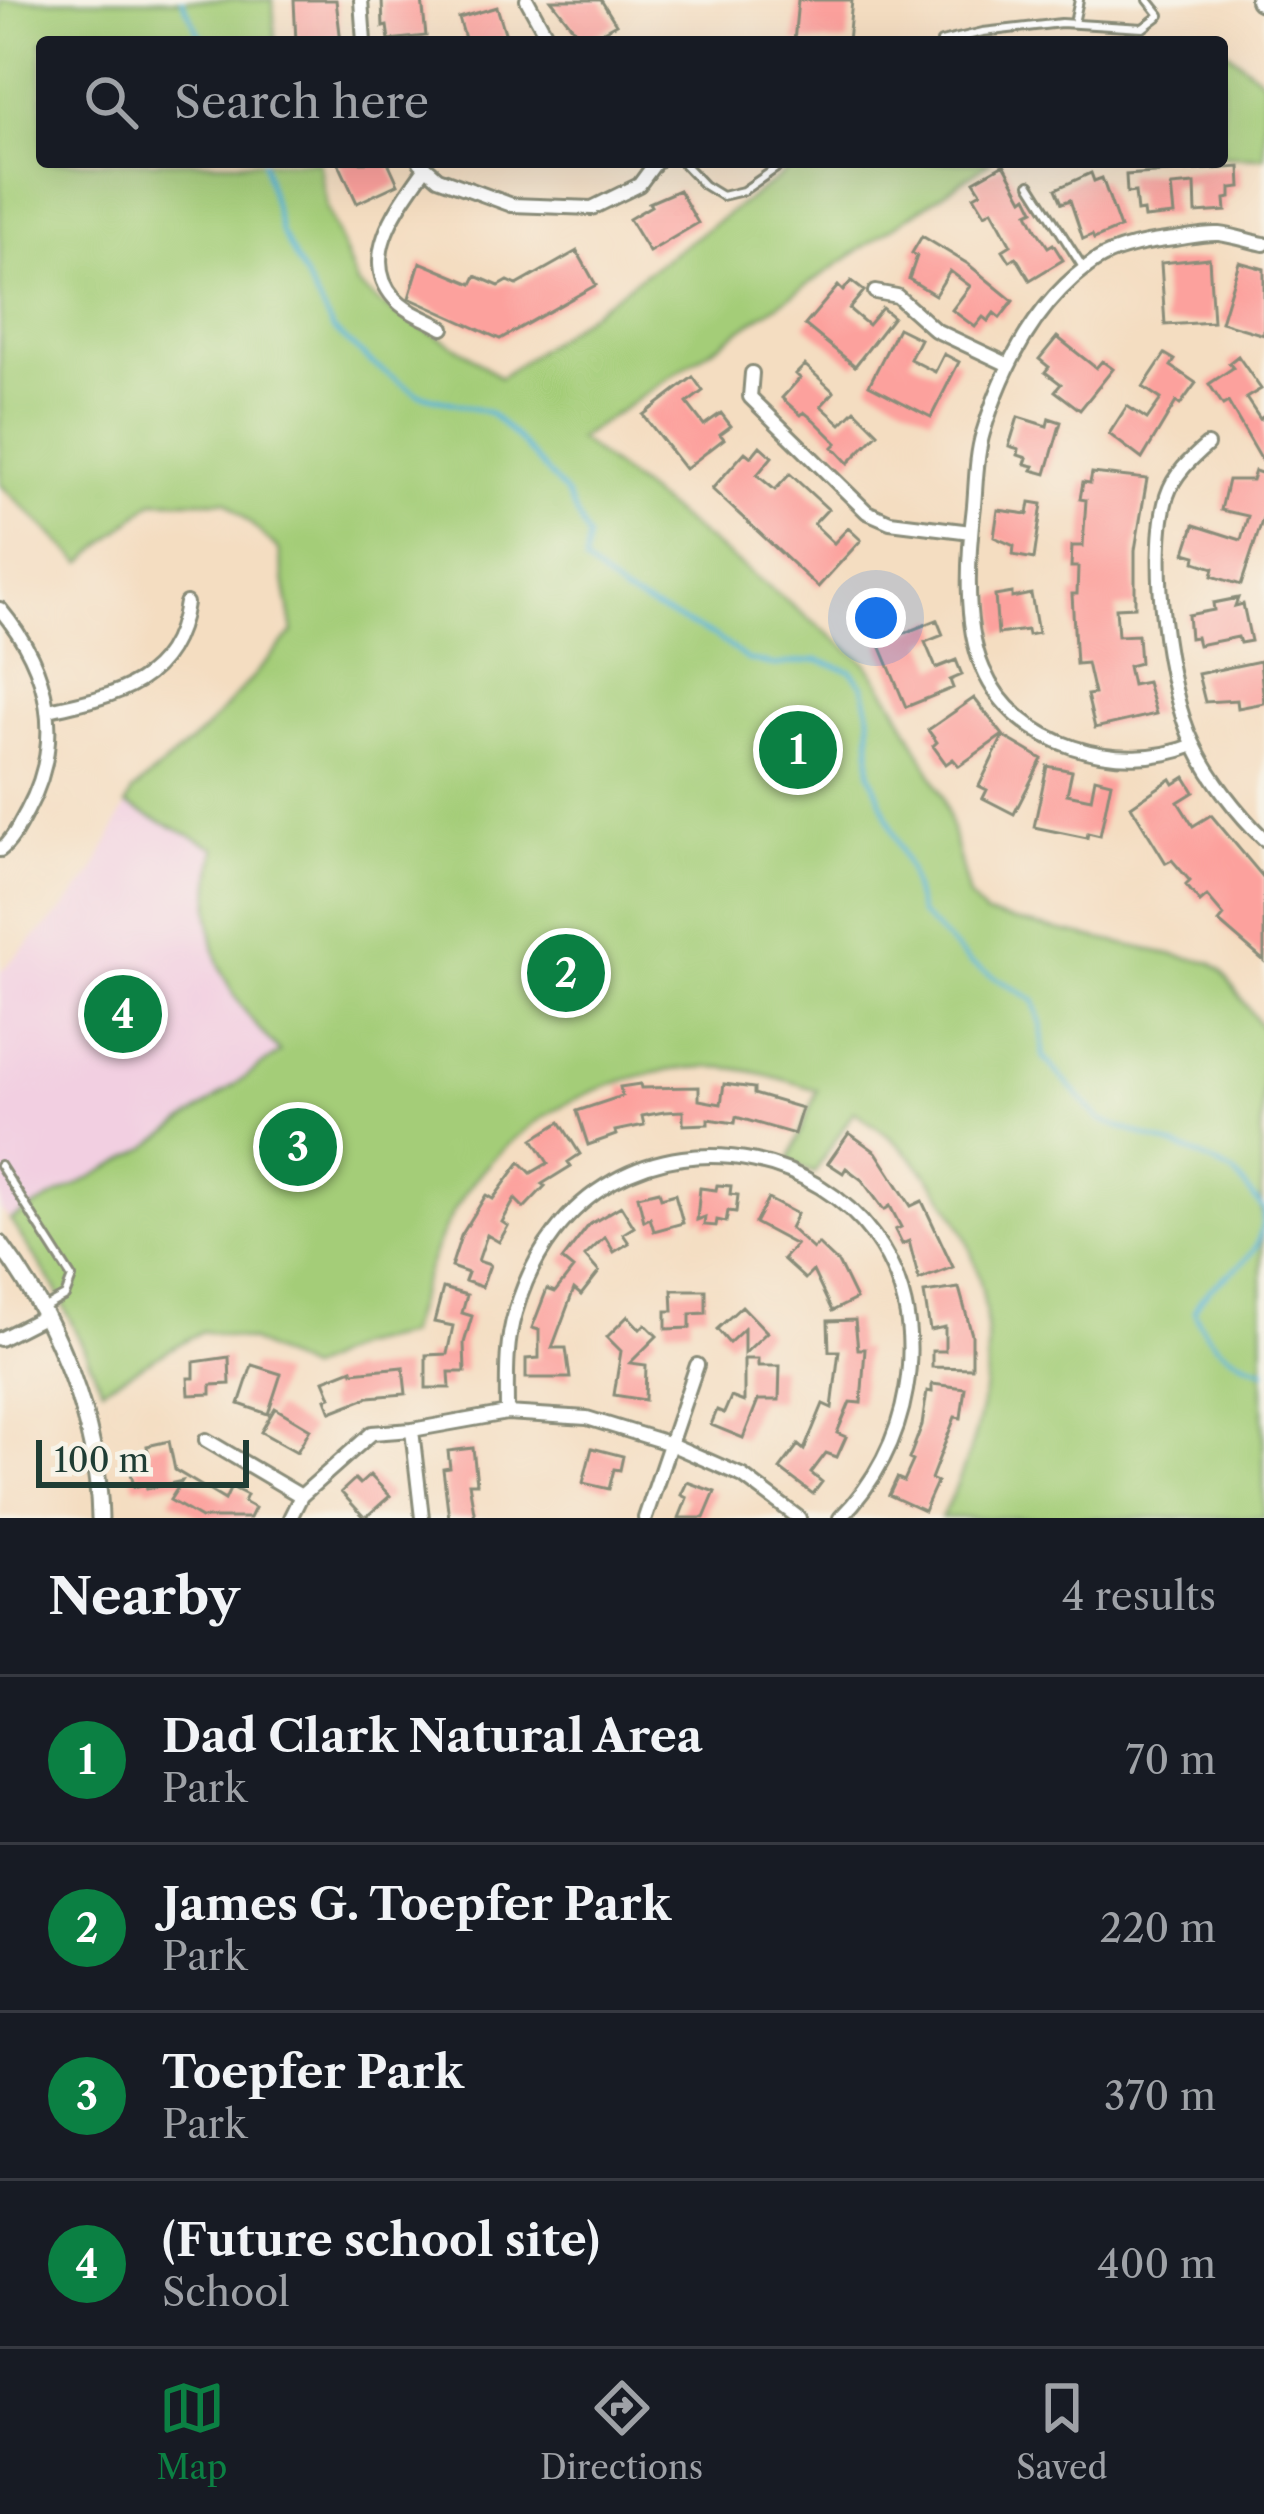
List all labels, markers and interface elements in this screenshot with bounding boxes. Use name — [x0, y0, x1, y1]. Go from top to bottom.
search box — [36, 36, 1228, 168]
icon: search — [78, 69, 144, 135]
text: Search here — [174, 74, 429, 130]
your location — [846, 588, 906, 648]
pin: 1 — [759, 705, 837, 795]
pin: 2 — [527, 928, 605, 1018]
pin: 4 — [84, 969, 162, 1059]
pin: 3 — [259, 1102, 337, 1192]
scale bar — [36, 1434, 249, 1487]
text: 100 m — [54, 1440, 149, 1481]
text: Nearby — [48, 1565, 240, 1627]
text: 4 results — [1062, 1572, 1216, 1620]
text: Dad Clark Natural Area — [162, 1708, 703, 1764]
text: 1 — [78, 1736, 96, 1784]
text: 70 m — [1125, 1736, 1216, 1784]
text: Park — [162, 1764, 247, 1812]
text: James G. Toepfer Park — [162, 1876, 671, 1932]
text: 2 — [75, 1904, 99, 1952]
text: 220 m — [1100, 1904, 1216, 1952]
text: Park — [162, 1932, 247, 1980]
text: Toepfer Park — [162, 2044, 464, 2100]
text: 3 — [76, 2072, 98, 2120]
text: 370 m — [1104, 2072, 1216, 2120]
text: Park — [162, 2100, 247, 2148]
text: (Future school site) — [162, 2212, 600, 2268]
text: 4 — [75, 2240, 99, 2288]
text: 400 m — [1097, 2240, 1216, 2288]
text: School — [162, 2268, 290, 2316]
tab: Map — [156, 2375, 227, 2488]
tab: Directions — [540, 2375, 703, 2488]
tab: Saved — [1016, 2375, 1108, 2488]

